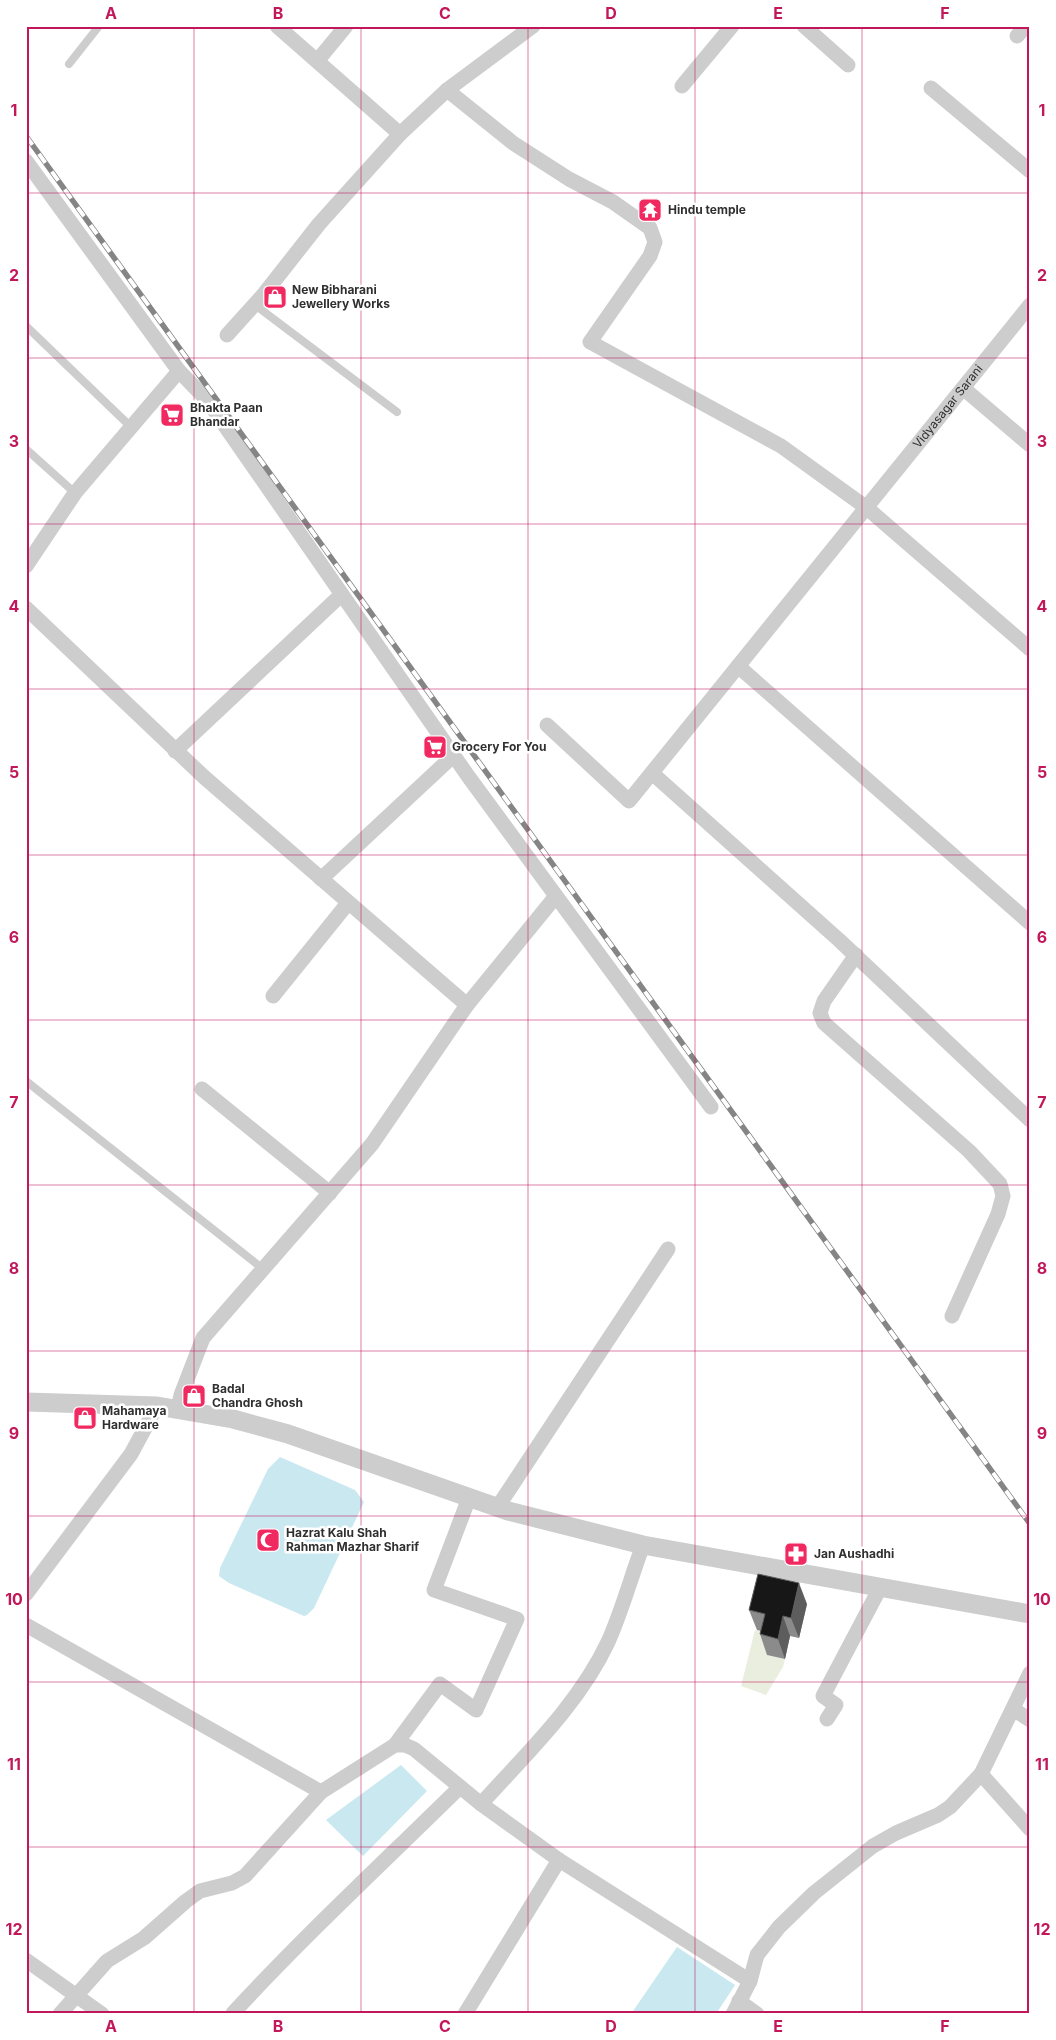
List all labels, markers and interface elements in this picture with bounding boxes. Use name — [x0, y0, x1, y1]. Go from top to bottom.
text: A — [105, 3, 117, 23]
text: B — [273, 3, 283, 23]
text: C — [439, 3, 451, 23]
text: D — [605, 3, 617, 23]
text: E — [773, 3, 783, 23]
text: F — [940, 3, 950, 23]
text: 1 — [11, 100, 17, 120]
text: 1 — [1039, 100, 1045, 120]
temple icon: Hindu temple — [637, 197, 663, 223]
place label: Hindu temple — [668, 202, 746, 217]
text: 2 — [9, 265, 19, 285]
text: 2 — [1037, 265, 1047, 285]
place label: New Bibharani Jewellery Works — [292, 282, 390, 311]
shop icon: New Bibharani Jewellery Works — [262, 284, 288, 310]
street label: Vidyasagar Sarani — [909, 361, 986, 451]
place label: Bhakta Paan Bhandar — [190, 400, 263, 429]
supermarket icon: Bhakta Paan Bhandar — [159, 402, 185, 428]
text: 3 — [9, 431, 19, 451]
text: 3 — [1037, 431, 1047, 451]
text: 4 — [9, 596, 20, 616]
text: 4 — [1037, 596, 1048, 616]
supermarket icon: Grocery For You — [422, 734, 448, 760]
place label: Grocery For You — [452, 739, 546, 754]
text: 5 — [9, 762, 19, 782]
text: 5 — [1037, 762, 1047, 782]
text: 6 — [9, 927, 19, 947]
text: 6 — [1037, 927, 1047, 947]
text: 7 — [9, 1092, 19, 1112]
text: 7 — [1037, 1092, 1047, 1112]
text: 8 — [9, 1258, 19, 1278]
text: 8 — [1037, 1258, 1047, 1278]
place label: Badal Chandra Ghosh — [212, 1381, 303, 1410]
shop icon: Badal Chandra Ghosh — [181, 1383, 207, 1409]
place label: Mahamaya Hardware — [102, 1403, 166, 1432]
shop icon: Mahamaya Hardware — [72, 1405, 98, 1431]
text: 9 — [9, 1423, 19, 1443]
text: 9 — [1037, 1423, 1047, 1443]
place label: Hazrat Kalu Shah Rahman Mazhar Sharif — [286, 1525, 419, 1554]
mosque icon: Hazrat Kalu Shah Rahman Mazhar Sharif — [255, 1527, 281, 1553]
pharmacy icon: Jan Aushadhi — [783, 1541, 809, 1567]
place label: Jan Aushadhi — [814, 1546, 894, 1561]
text: 10 — [5, 1589, 23, 1609]
text: 10 — [1033, 1589, 1051, 1609]
text: 11 — [7, 1754, 21, 1774]
text: 11 — [1035, 1754, 1049, 1774]
text: 12 — [6, 1919, 22, 1939]
text: 12 — [1034, 1919, 1050, 1939]
text: A — [105, 2016, 117, 2036]
text: B — [273, 2016, 283, 2036]
text: C — [439, 2016, 451, 2036]
text: D — [605, 2016, 617, 2036]
text: E — [773, 2016, 783, 2036]
text: F — [940, 2016, 950, 2036]

